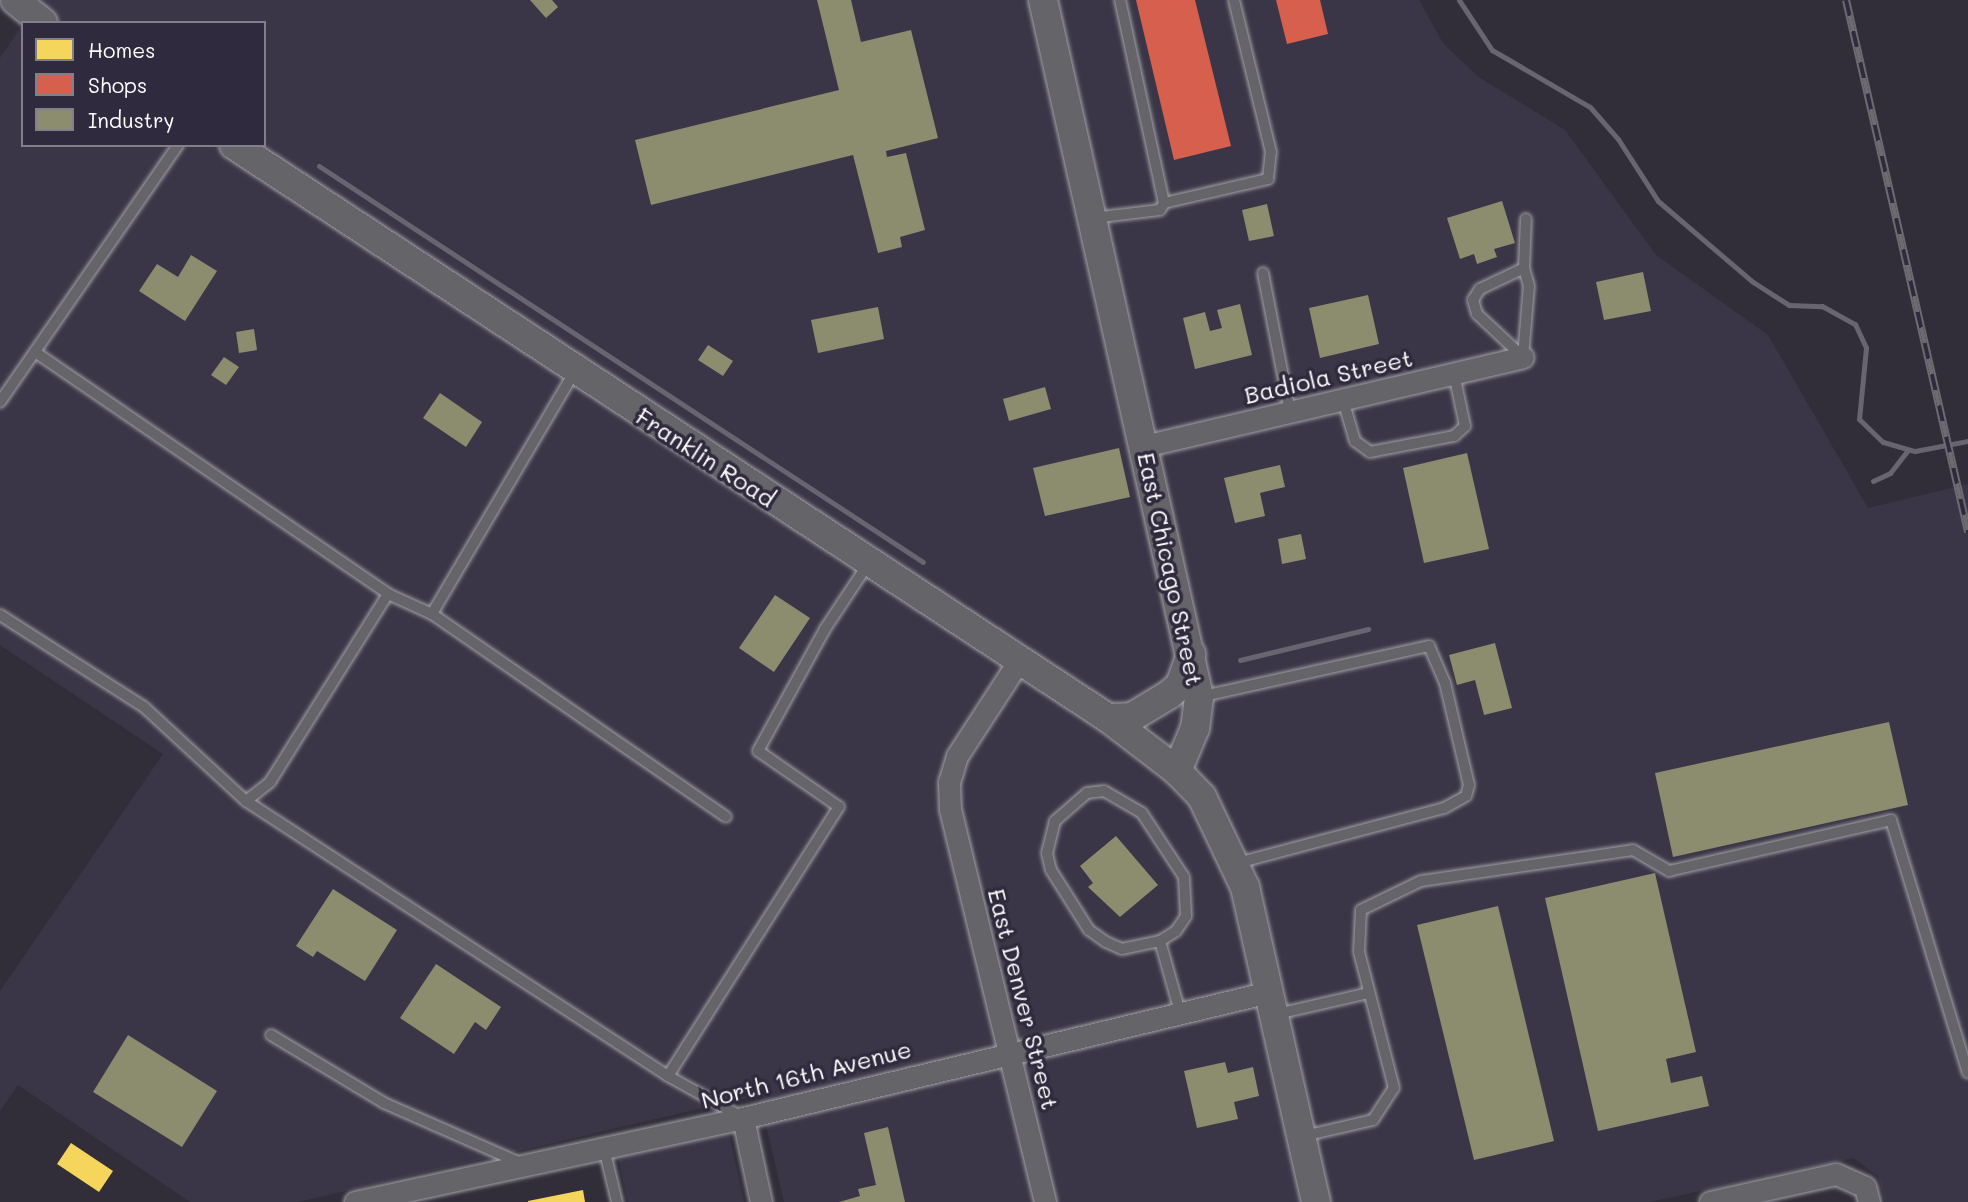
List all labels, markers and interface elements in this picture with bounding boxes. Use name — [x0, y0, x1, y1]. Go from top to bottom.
legend — [21, 21, 266, 147]
text: Homes — [88, 36, 155, 63]
text: Shops — [88, 71, 147, 98]
text: Industry — [88, 106, 175, 133]
street label: Badiola Street — [1241, 343, 1415, 409]
street label: Franklin Road — [631, 401, 781, 513]
street label: East Chicago Street — [1132, 450, 1210, 688]
street label: East Denver Street — [983, 885, 1065, 1113]
street label: North 16th Avenue — [698, 1034, 914, 1114]

